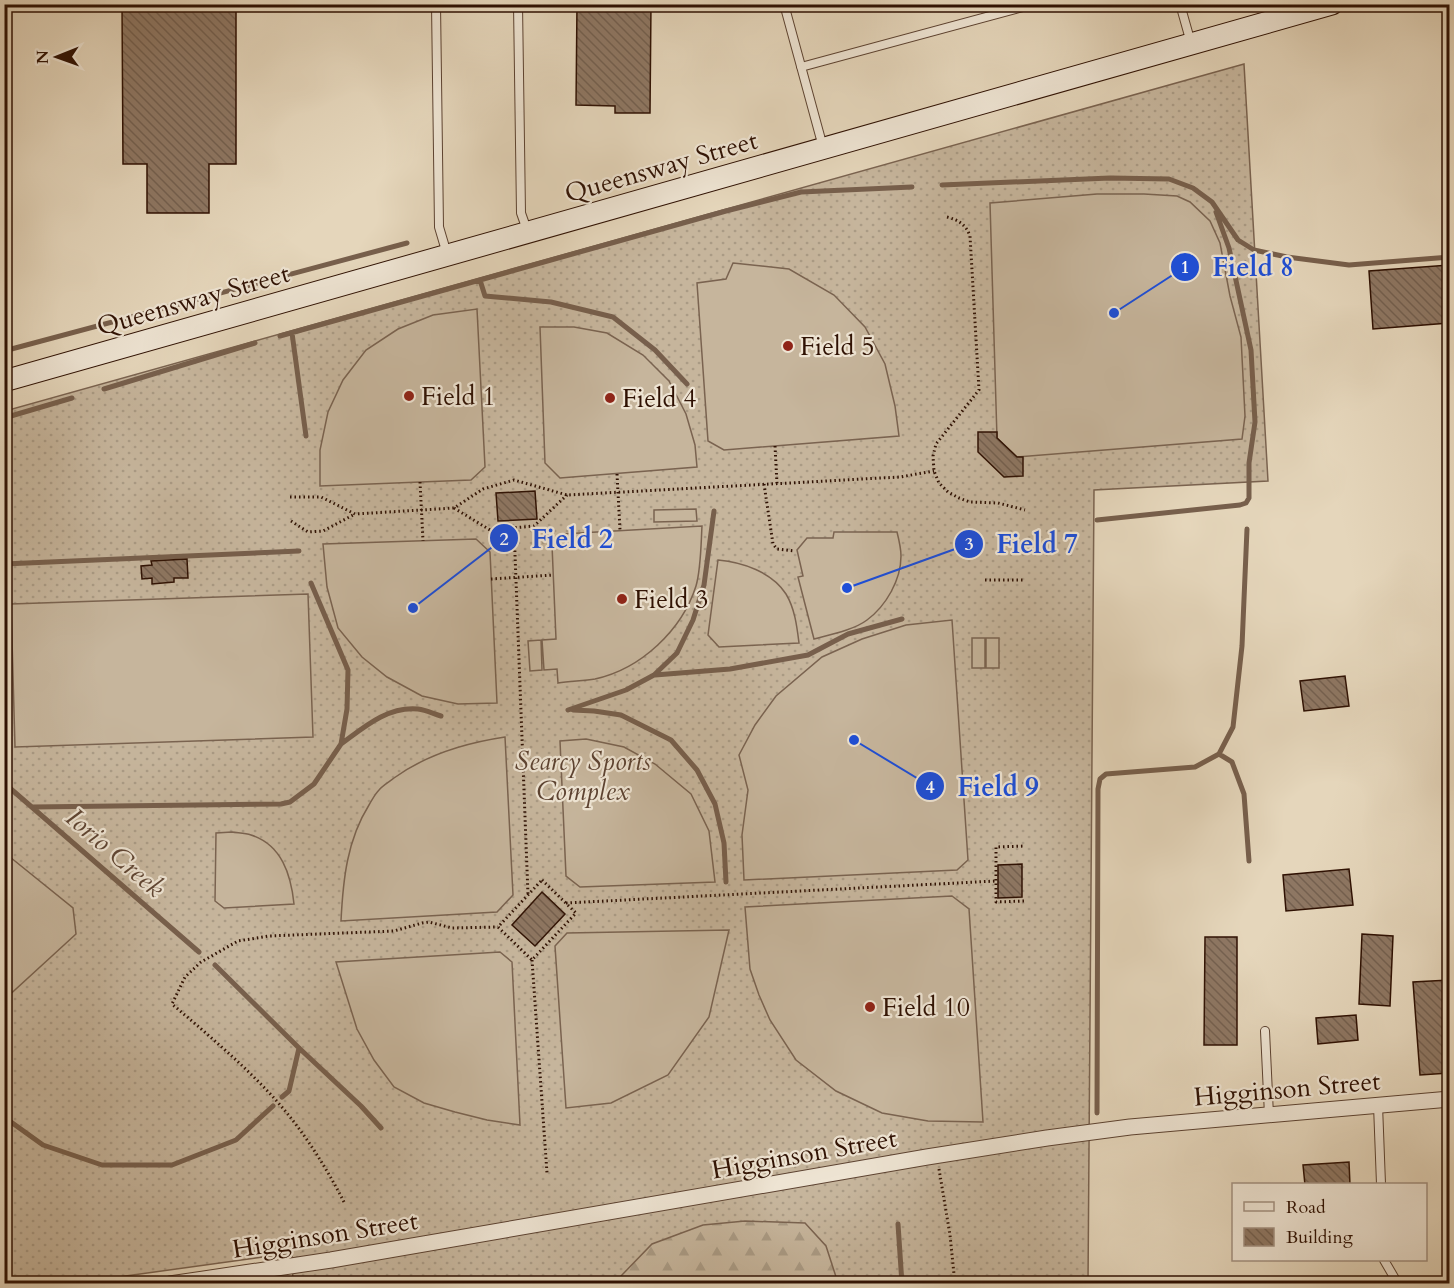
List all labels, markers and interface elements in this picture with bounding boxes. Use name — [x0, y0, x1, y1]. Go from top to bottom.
north arrow — [27, 27, 87, 87]
text: N — [32, 50, 54, 64]
street label: Queensway Street — [560, 123, 762, 211]
callout: Field 8 — [1170, 244, 1305, 289]
text: Field 8 — [1212, 249, 1294, 286]
text: 1 — [1180, 255, 1190, 280]
street label: Queensway Street — [92, 256, 294, 344]
place label: Field 5 — [800, 329, 875, 364]
marker: Field 5 — [781, 339, 795, 353]
place label: Field 1 — [421, 379, 496, 414]
place label: Field 4 — [622, 381, 697, 416]
marker: Field 1 — [402, 389, 416, 403]
marker: Field 4 — [603, 391, 617, 405]
callout: Field 2 — [489, 516, 625, 561]
text: Field 2 — [531, 521, 613, 558]
callout: Field 7 — [954, 521, 1089, 566]
text: Field 7 — [996, 526, 1078, 563]
text: 2 — [499, 527, 509, 552]
text: 3 — [964, 532, 974, 557]
place label: Field 3 — [634, 582, 709, 617]
marker: Field 3 — [615, 592, 629, 606]
park label: Searcy Sports Complex — [515, 744, 651, 809]
callout: Field 9 — [915, 764, 1050, 809]
text: Field 9 — [957, 769, 1039, 806]
text: 4 — [925, 775, 935, 800]
water label: Iorio Creek — [57, 800, 173, 907]
place label: Field 10 — [882, 990, 970, 1025]
marker: Field 10 — [863, 1000, 877, 1014]
street label: Higginson Street — [1192, 1063, 1382, 1115]
street label: Higginson Street — [709, 1120, 899, 1188]
legend — [1232, 1183, 1427, 1261]
text: Road — [1286, 1195, 1326, 1220]
street label: Higginson Street — [230, 1203, 420, 1267]
text: Building — [1286, 1225, 1354, 1250]

